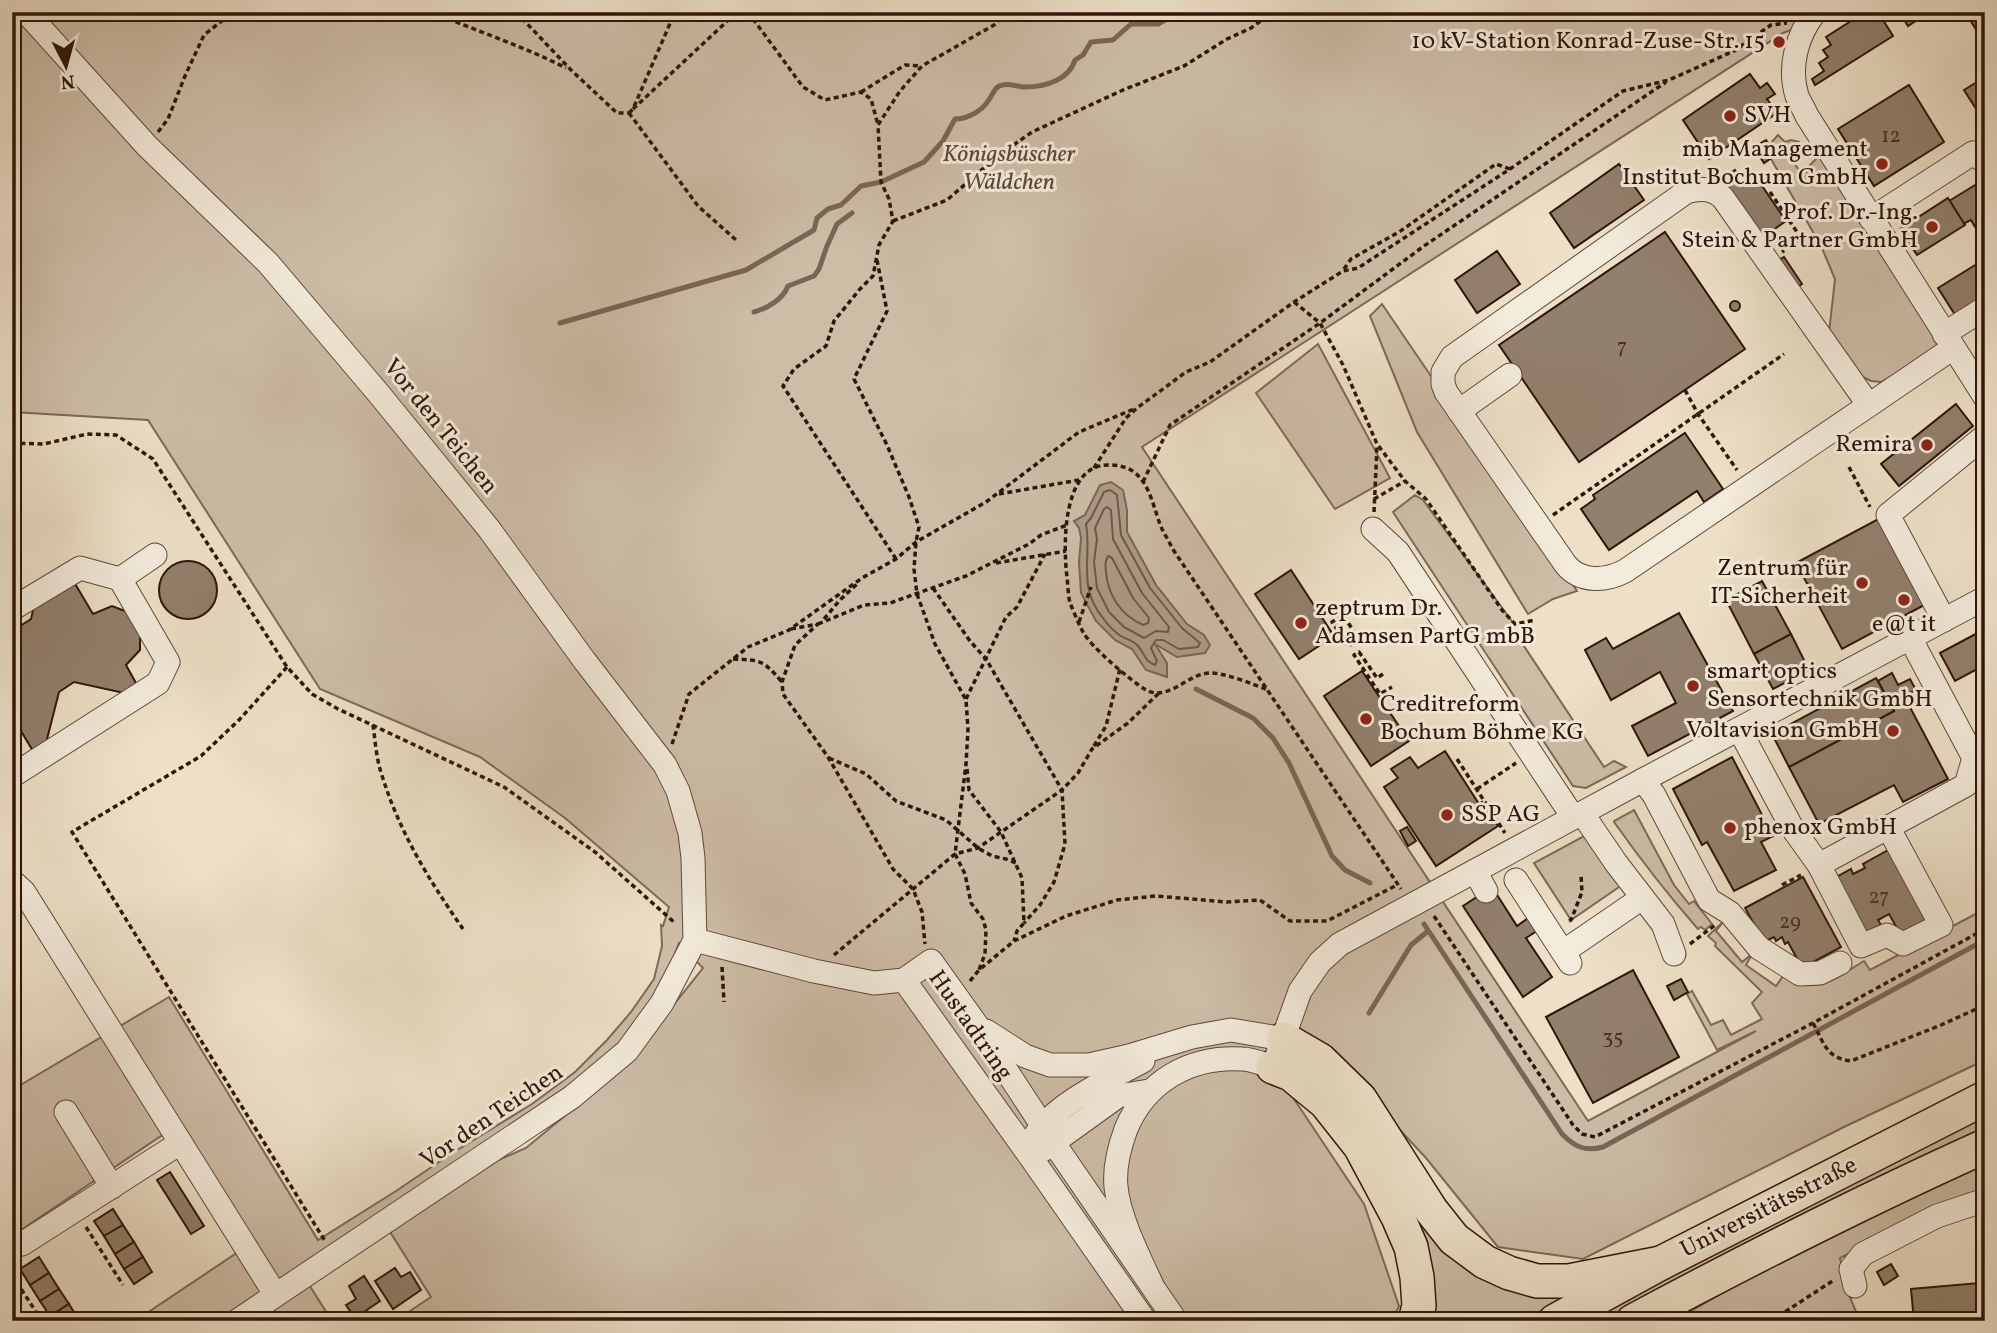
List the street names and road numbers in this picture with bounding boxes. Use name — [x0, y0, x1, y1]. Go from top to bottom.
street label: Vor den Teichen — [374, 352, 506, 502]
street label: Hustadtring — [919, 964, 1021, 1088]
street label: Vor den Teichen — [414, 1056, 570, 1178]
street label: Universitätsstraße — [1675, 1149, 1863, 1267]

